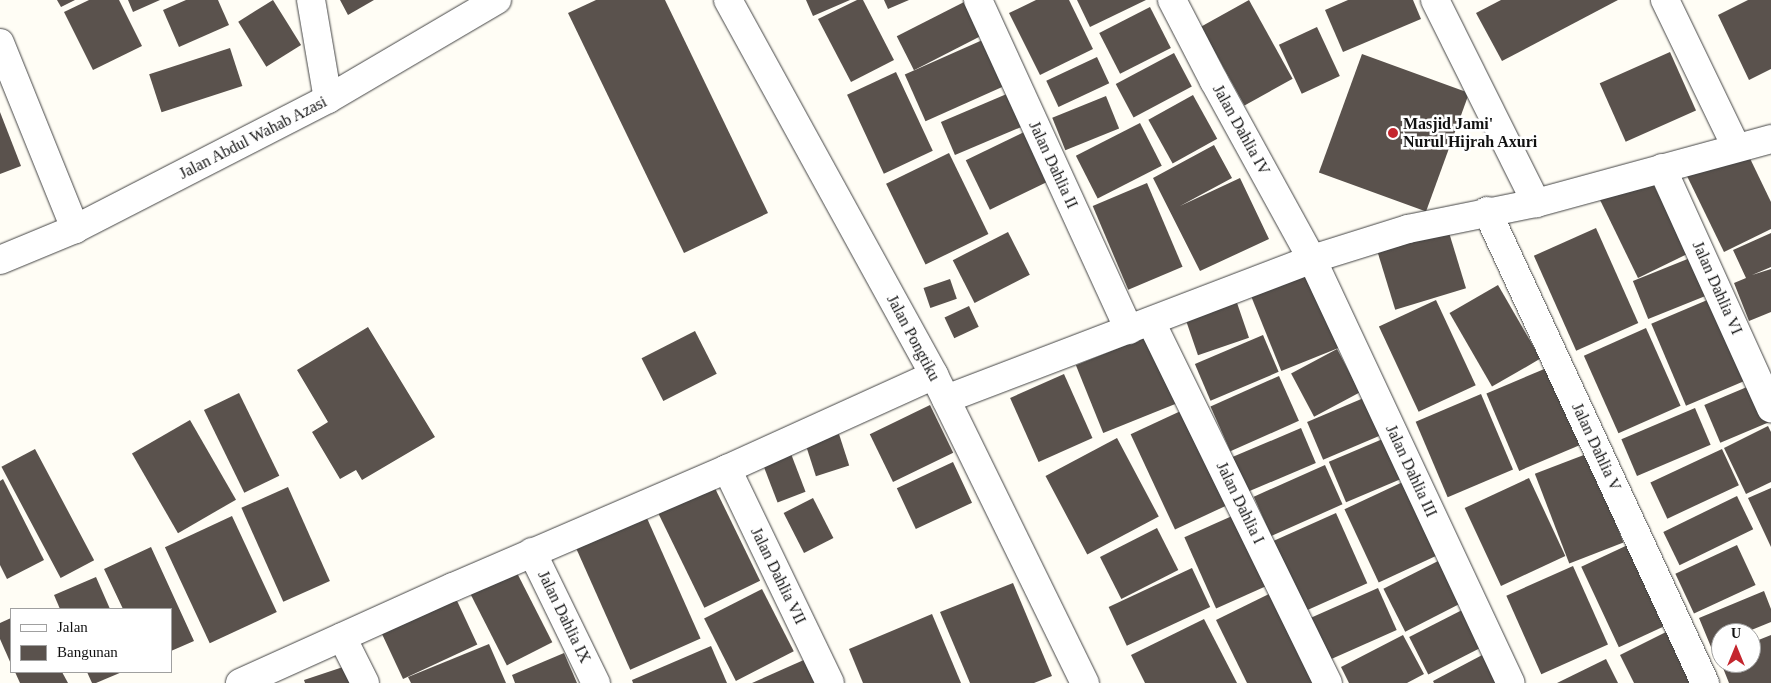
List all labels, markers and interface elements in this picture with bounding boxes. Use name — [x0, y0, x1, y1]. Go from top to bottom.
street label: Jalan Dahlia IV — [1208, 81, 1274, 179]
street label: Jalan Abdul Wahab Azasi — [175, 92, 331, 184]
place label: Masjid Jami' Nurul Hijrah Axuri — [1403, 114, 1538, 152]
street label: Jalan Dahlia II — [1024, 118, 1082, 212]
marker: Masjid Jami' Nurul Hijrah Axuri — [1387, 127, 1399, 139]
street label: Jalan Dahlia VI — [1688, 238, 1746, 338]
street label: Jalan Pongtiku — [882, 292, 944, 384]
street label: Jalan Dahlia V — [1567, 400, 1625, 494]
street label: Jalan Dahlia III — [1381, 422, 1441, 520]
street label: Jalan Dahlia I — [1212, 459, 1268, 547]
street label: Jalan Dahlia VII — [746, 524, 810, 628]
street label: Jalan Dahlia IX — [533, 568, 595, 666]
legend — [10, 608, 172, 673]
text: Jalan — [57, 619, 88, 635]
north arrow — [1711, 623, 1761, 673]
text: U — [1731, 626, 1741, 641]
text: Bangunan — [57, 644, 118, 660]

